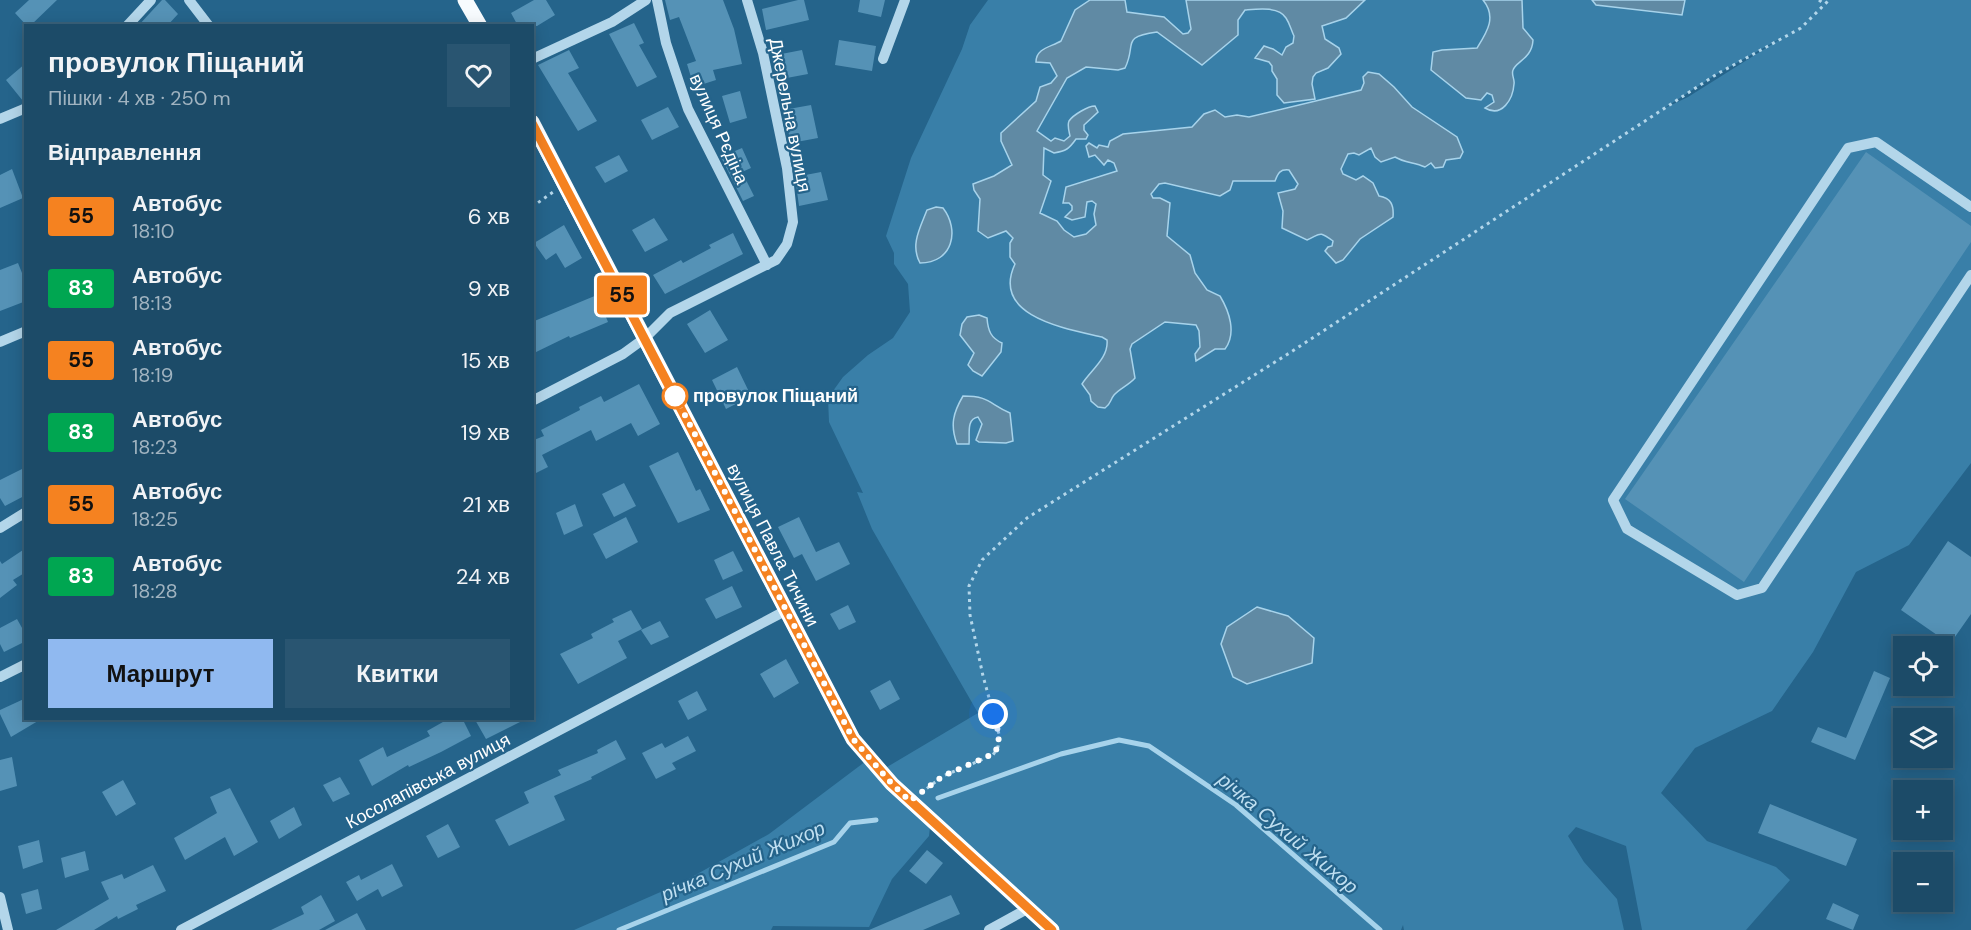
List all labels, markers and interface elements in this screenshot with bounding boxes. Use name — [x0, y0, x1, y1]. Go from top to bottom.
street label: Джерельна вулиця — [763, 36, 817, 194]
text: провулок Піщаний — [48, 44, 305, 81]
button: heart — [447, 44, 510, 107]
street label: вулиця Рєдіна — [684, 70, 755, 189]
text: Пішки · 4 хв · 250 m — [48, 85, 231, 111]
text: Відправлення — [48, 138, 202, 167]
text: Автобус — [132, 189, 222, 218]
text: 55 — [68, 202, 94, 230]
text: 6 хв — [468, 202, 510, 231]
text: 18:10 — [132, 218, 174, 244]
text: Автобус — [132, 261, 222, 290]
text: 83 — [68, 274, 94, 302]
text: 9 хв — [468, 274, 510, 303]
line badge: 55 — [595, 276, 649, 314]
text: 55 — [609, 281, 635, 309]
text: 18:13 — [132, 290, 173, 316]
text: Автобус — [132, 333, 222, 362]
text: 55 — [68, 346, 94, 374]
text: 15 хв — [461, 346, 510, 375]
text: 18:19 — [132, 362, 173, 388]
marker: провулок Піщаний — [662, 383, 688, 409]
place label: провулок Піщаний — [693, 384, 858, 408]
text: Автобус — [132, 405, 222, 434]
text: 83 — [68, 418, 94, 446]
text: 19 хв — [461, 418, 510, 447]
text: 18:23 — [132, 434, 178, 460]
street label: вулиця Павла Тичини — [721, 459, 825, 631]
text: Автобус — [132, 477, 222, 506]
text: 55 — [68, 490, 94, 518]
text: 21 хв — [462, 490, 510, 519]
text: 18:25 — [132, 506, 178, 532]
text: Автобус — [132, 549, 222, 578]
text: 83 — [68, 562, 94, 590]
text: 24 хв — [456, 562, 510, 591]
text: 18:28 — [132, 578, 178, 604]
map controls — [1893, 636, 1953, 912]
button: locate — [1893, 636, 1953, 696]
button: Маршрут — [48, 639, 273, 708]
button: Квитки — [285, 639, 510, 708]
your location — [978, 699, 1008, 729]
button: layers — [1893, 708, 1953, 768]
street label: Косолапівська вулиця — [342, 727, 514, 835]
water label: річка Сухий Жихор — [1212, 766, 1364, 899]
button: + — [1893, 780, 1953, 840]
water label: річка Сухий Жихор — [656, 815, 829, 908]
button: − — [1893, 852, 1953, 912]

